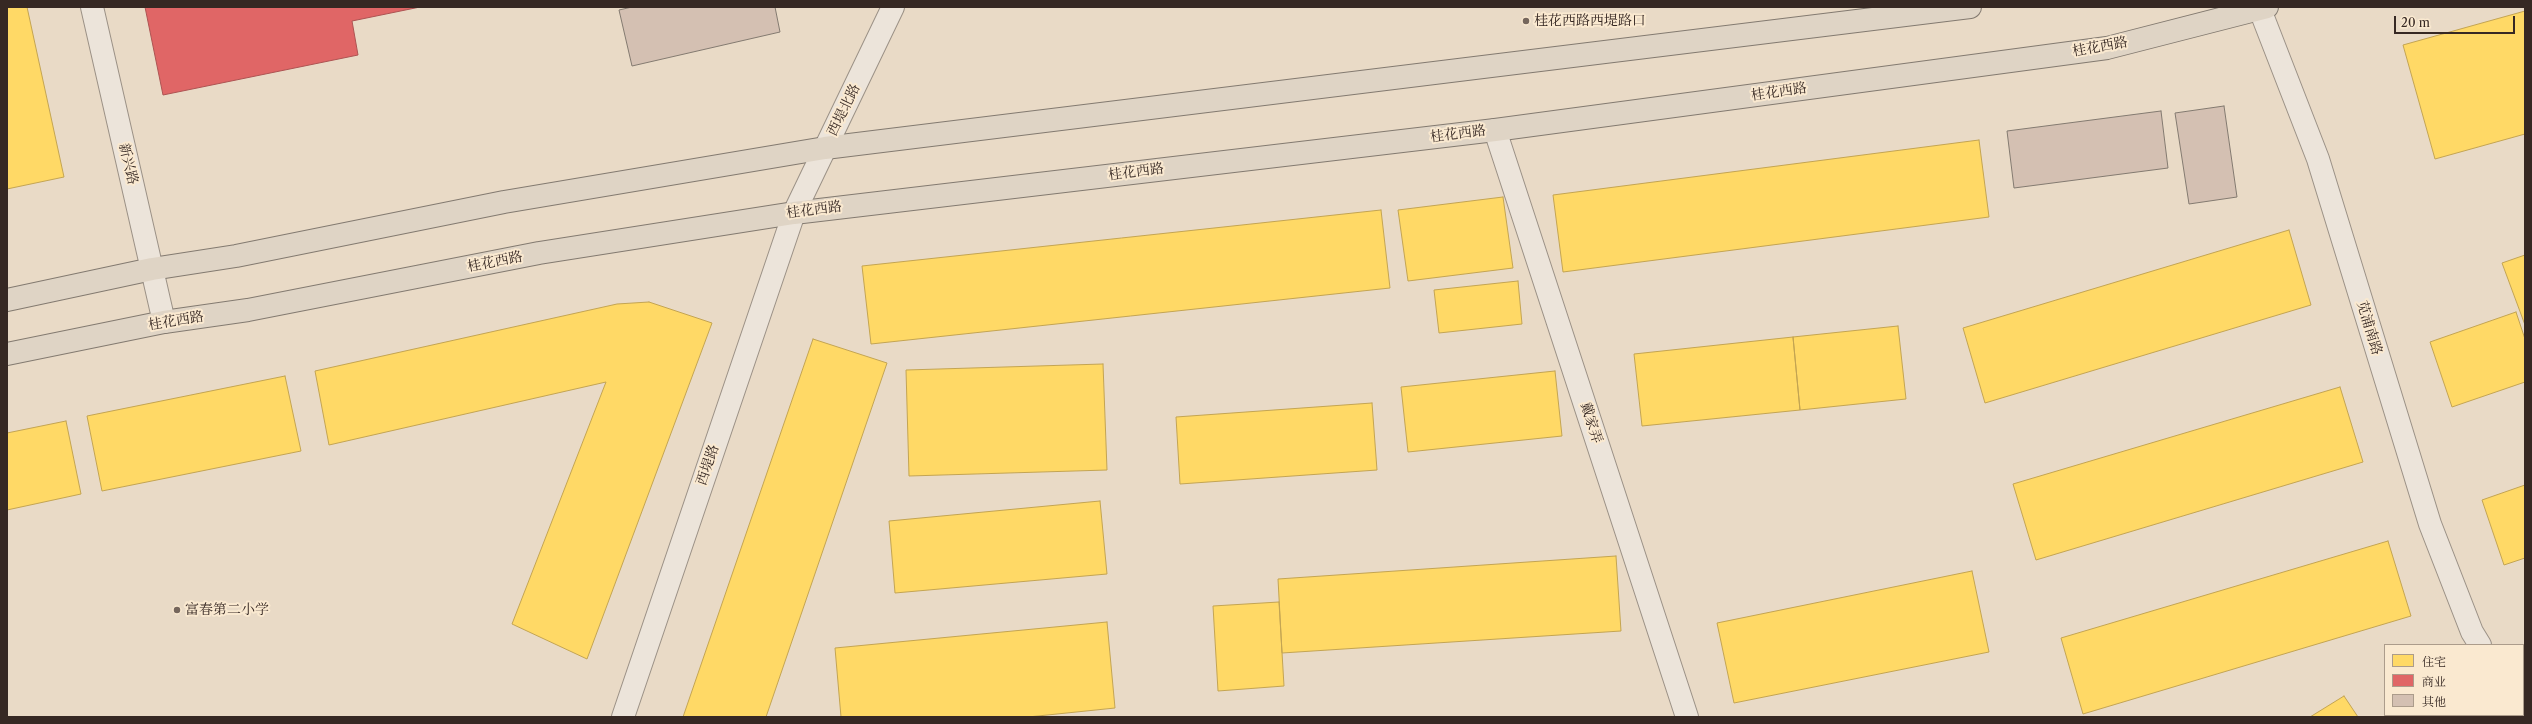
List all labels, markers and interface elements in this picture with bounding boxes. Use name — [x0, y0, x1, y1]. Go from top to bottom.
scale bar — [2396, 8, 2517, 34]
place label: 桂花西路西堤路口 — [1534, 13, 1646, 29]
text: 20 m — [2401, 15, 2430, 30]
marker: 桂花西路西堤路口 — [1521, 16, 1531, 26]
street label: 桂花西路 — [2071, 34, 2129, 60]
street label: 桂花西路 — [1750, 80, 1808, 104]
street label: 西堤北路 — [824, 81, 864, 139]
street label: 桂花西路 — [1429, 122, 1487, 146]
street label: 新兴路 — [115, 142, 141, 186]
street label: 桂花西路 — [1107, 160, 1165, 184]
street label: 桂花西路 — [785, 198, 843, 222]
street label: 桂花西路 — [466, 248, 524, 276]
street label: 苋浦南路 — [2353, 299, 2385, 357]
street label: 桂花西路 — [147, 308, 205, 334]
street label: 戴家弄 — [1577, 400, 1605, 446]
street label: 西堤路 — [693, 442, 723, 488]
place label: 富春第二小学 — [185, 602, 269, 618]
marker: 富春第二小学 — [172, 605, 182, 615]
legend — [2384, 644, 2524, 716]
text: 住宅 — [2422, 654, 2446, 669]
text: 商业 — [2422, 674, 2446, 689]
text: 其他 — [2422, 694, 2446, 709]

